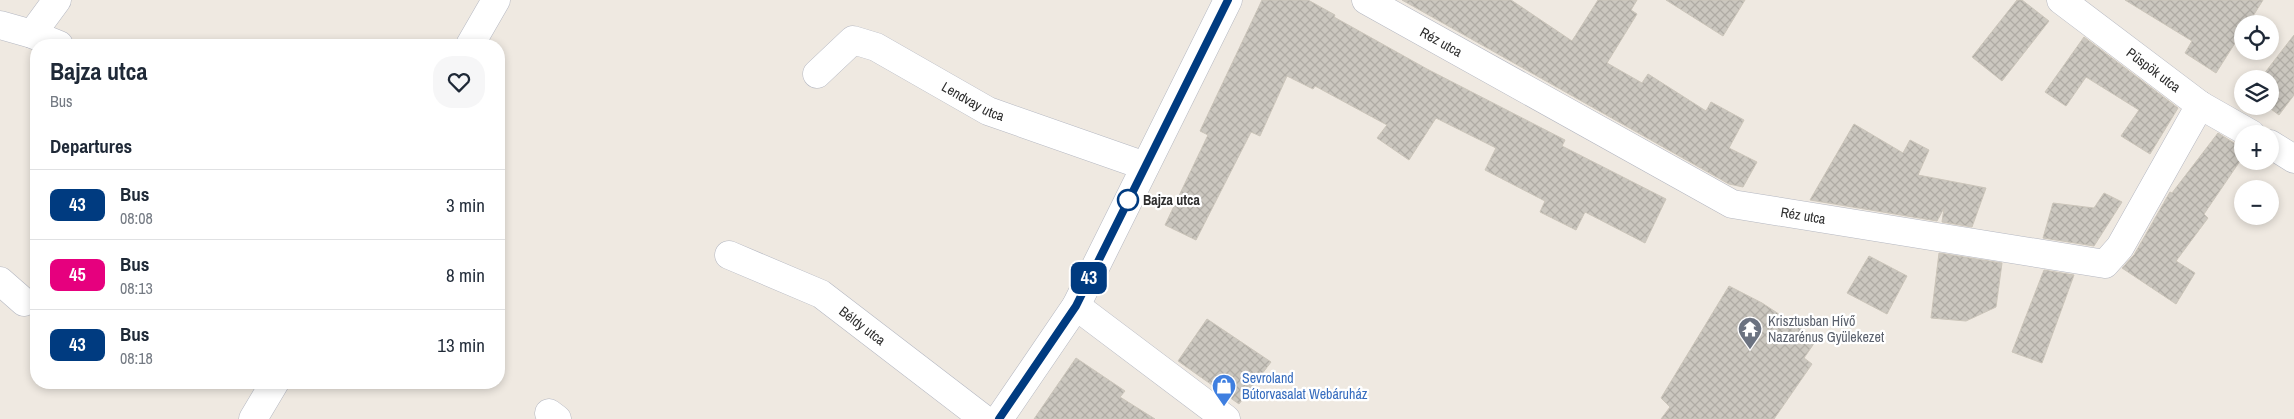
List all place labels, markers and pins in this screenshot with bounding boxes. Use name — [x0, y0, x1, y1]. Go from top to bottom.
marker: Bajza utca — [1117, 189, 1139, 211]
place label: Bajza utca — [1143, 191, 1200, 209]
place label: Krisztusban Hívő Nazarénus Gyülekezet — [1768, 312, 1884, 346]
temple icon: Krisztusban Hívő Nazarénus Gyülekezet — [1737, 316, 1763, 350]
place label: Sevroland Bútorvasalat Webáruház — [1242, 369, 1368, 403]
shop icon: Sevroland Bútorvasalat Webáruház — [1211, 373, 1237, 407]

